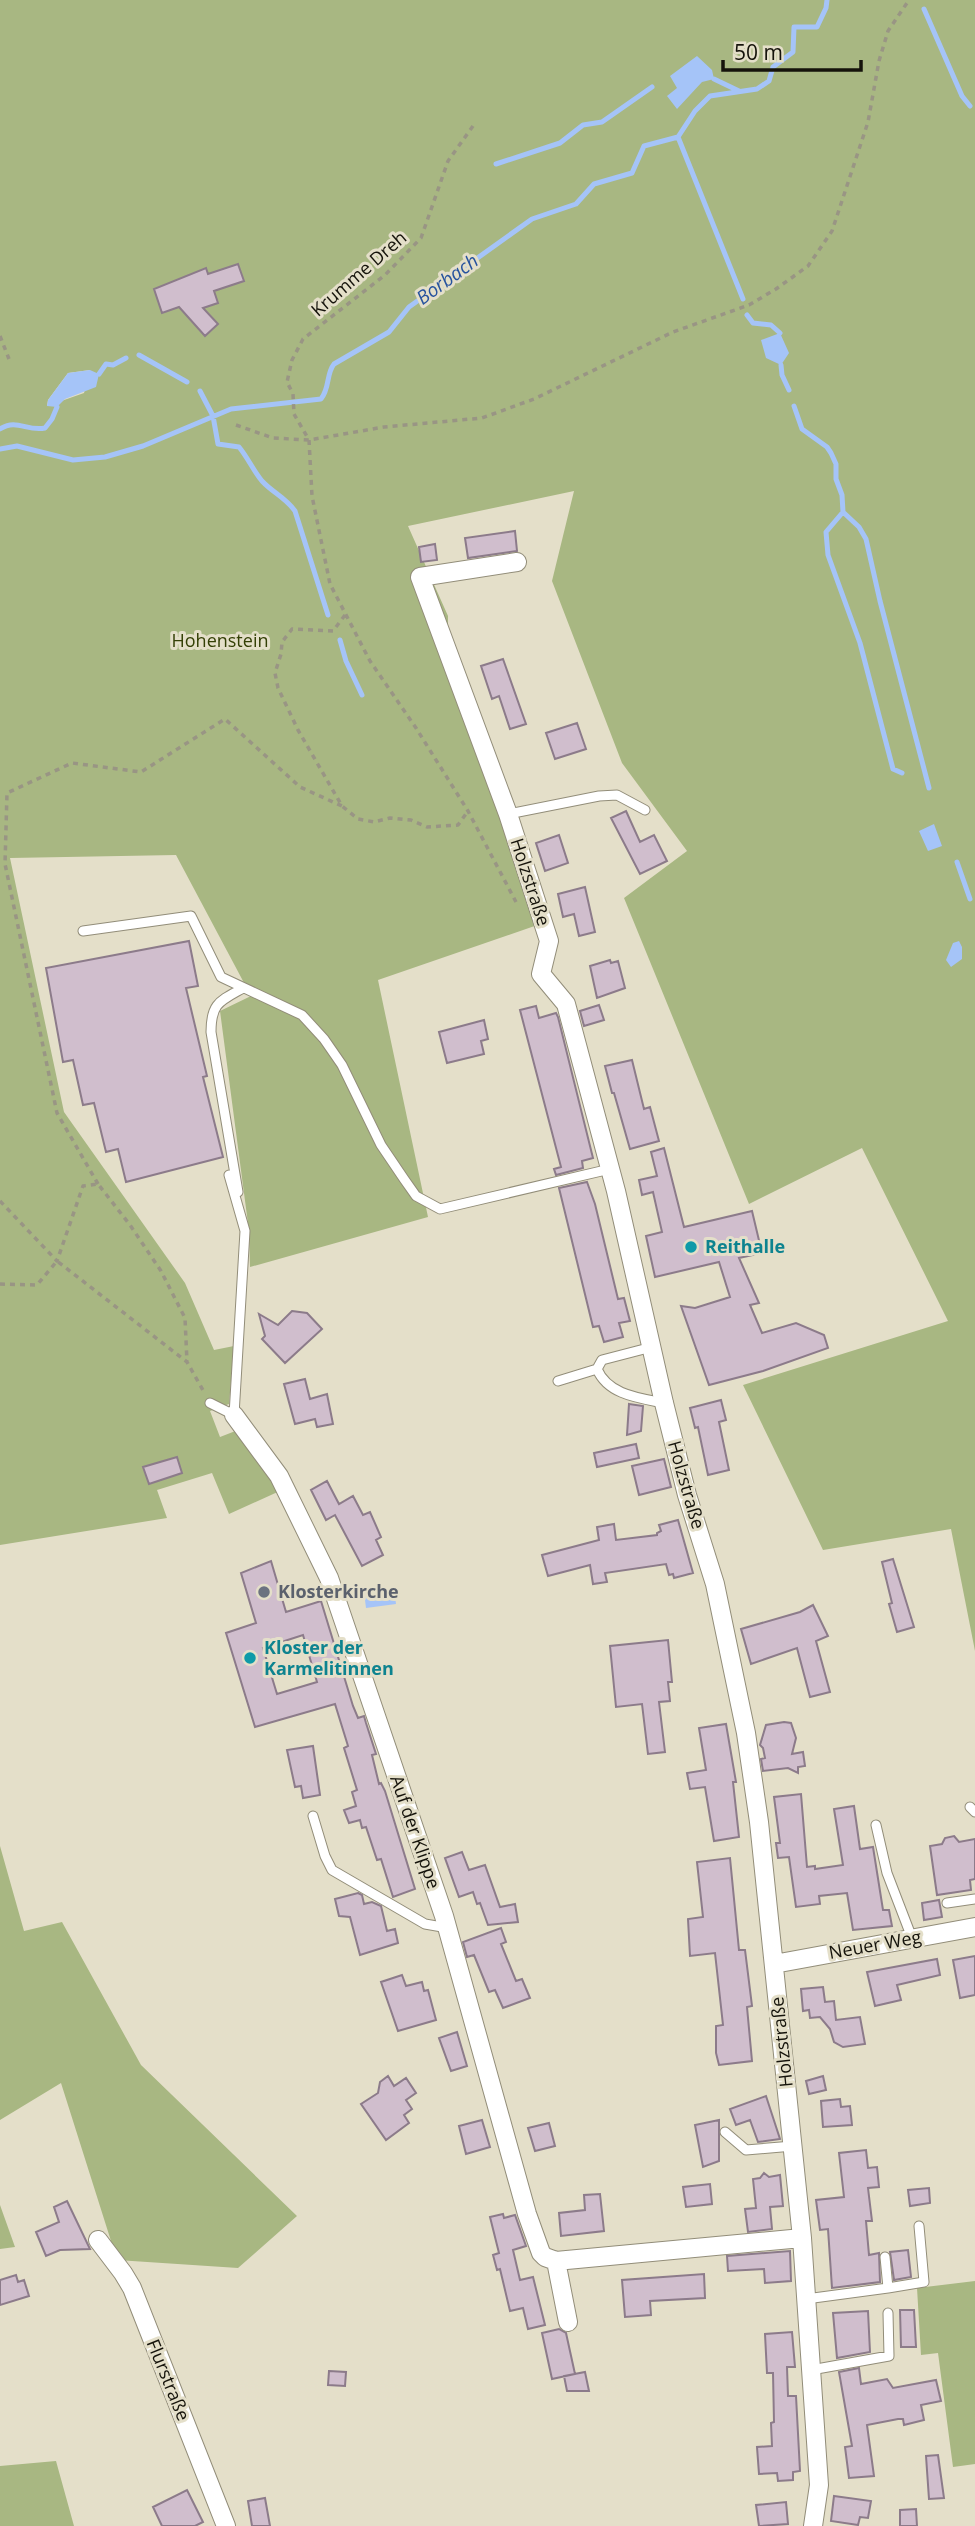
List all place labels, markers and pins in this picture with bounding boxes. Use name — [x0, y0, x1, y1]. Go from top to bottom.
place label: Reithalle — [705, 1234, 785, 1258]
marker: Reithalle — [683, 1239, 699, 1255]
place label: Klosterkirche — [278, 1579, 399, 1603]
marker: Klosterkirche — [256, 1584, 272, 1600]
place label: Kloster der Karmelitinnen — [264, 1635, 394, 1680]
marker: Kloster der Karmelitinnen — [242, 1650, 258, 1666]

